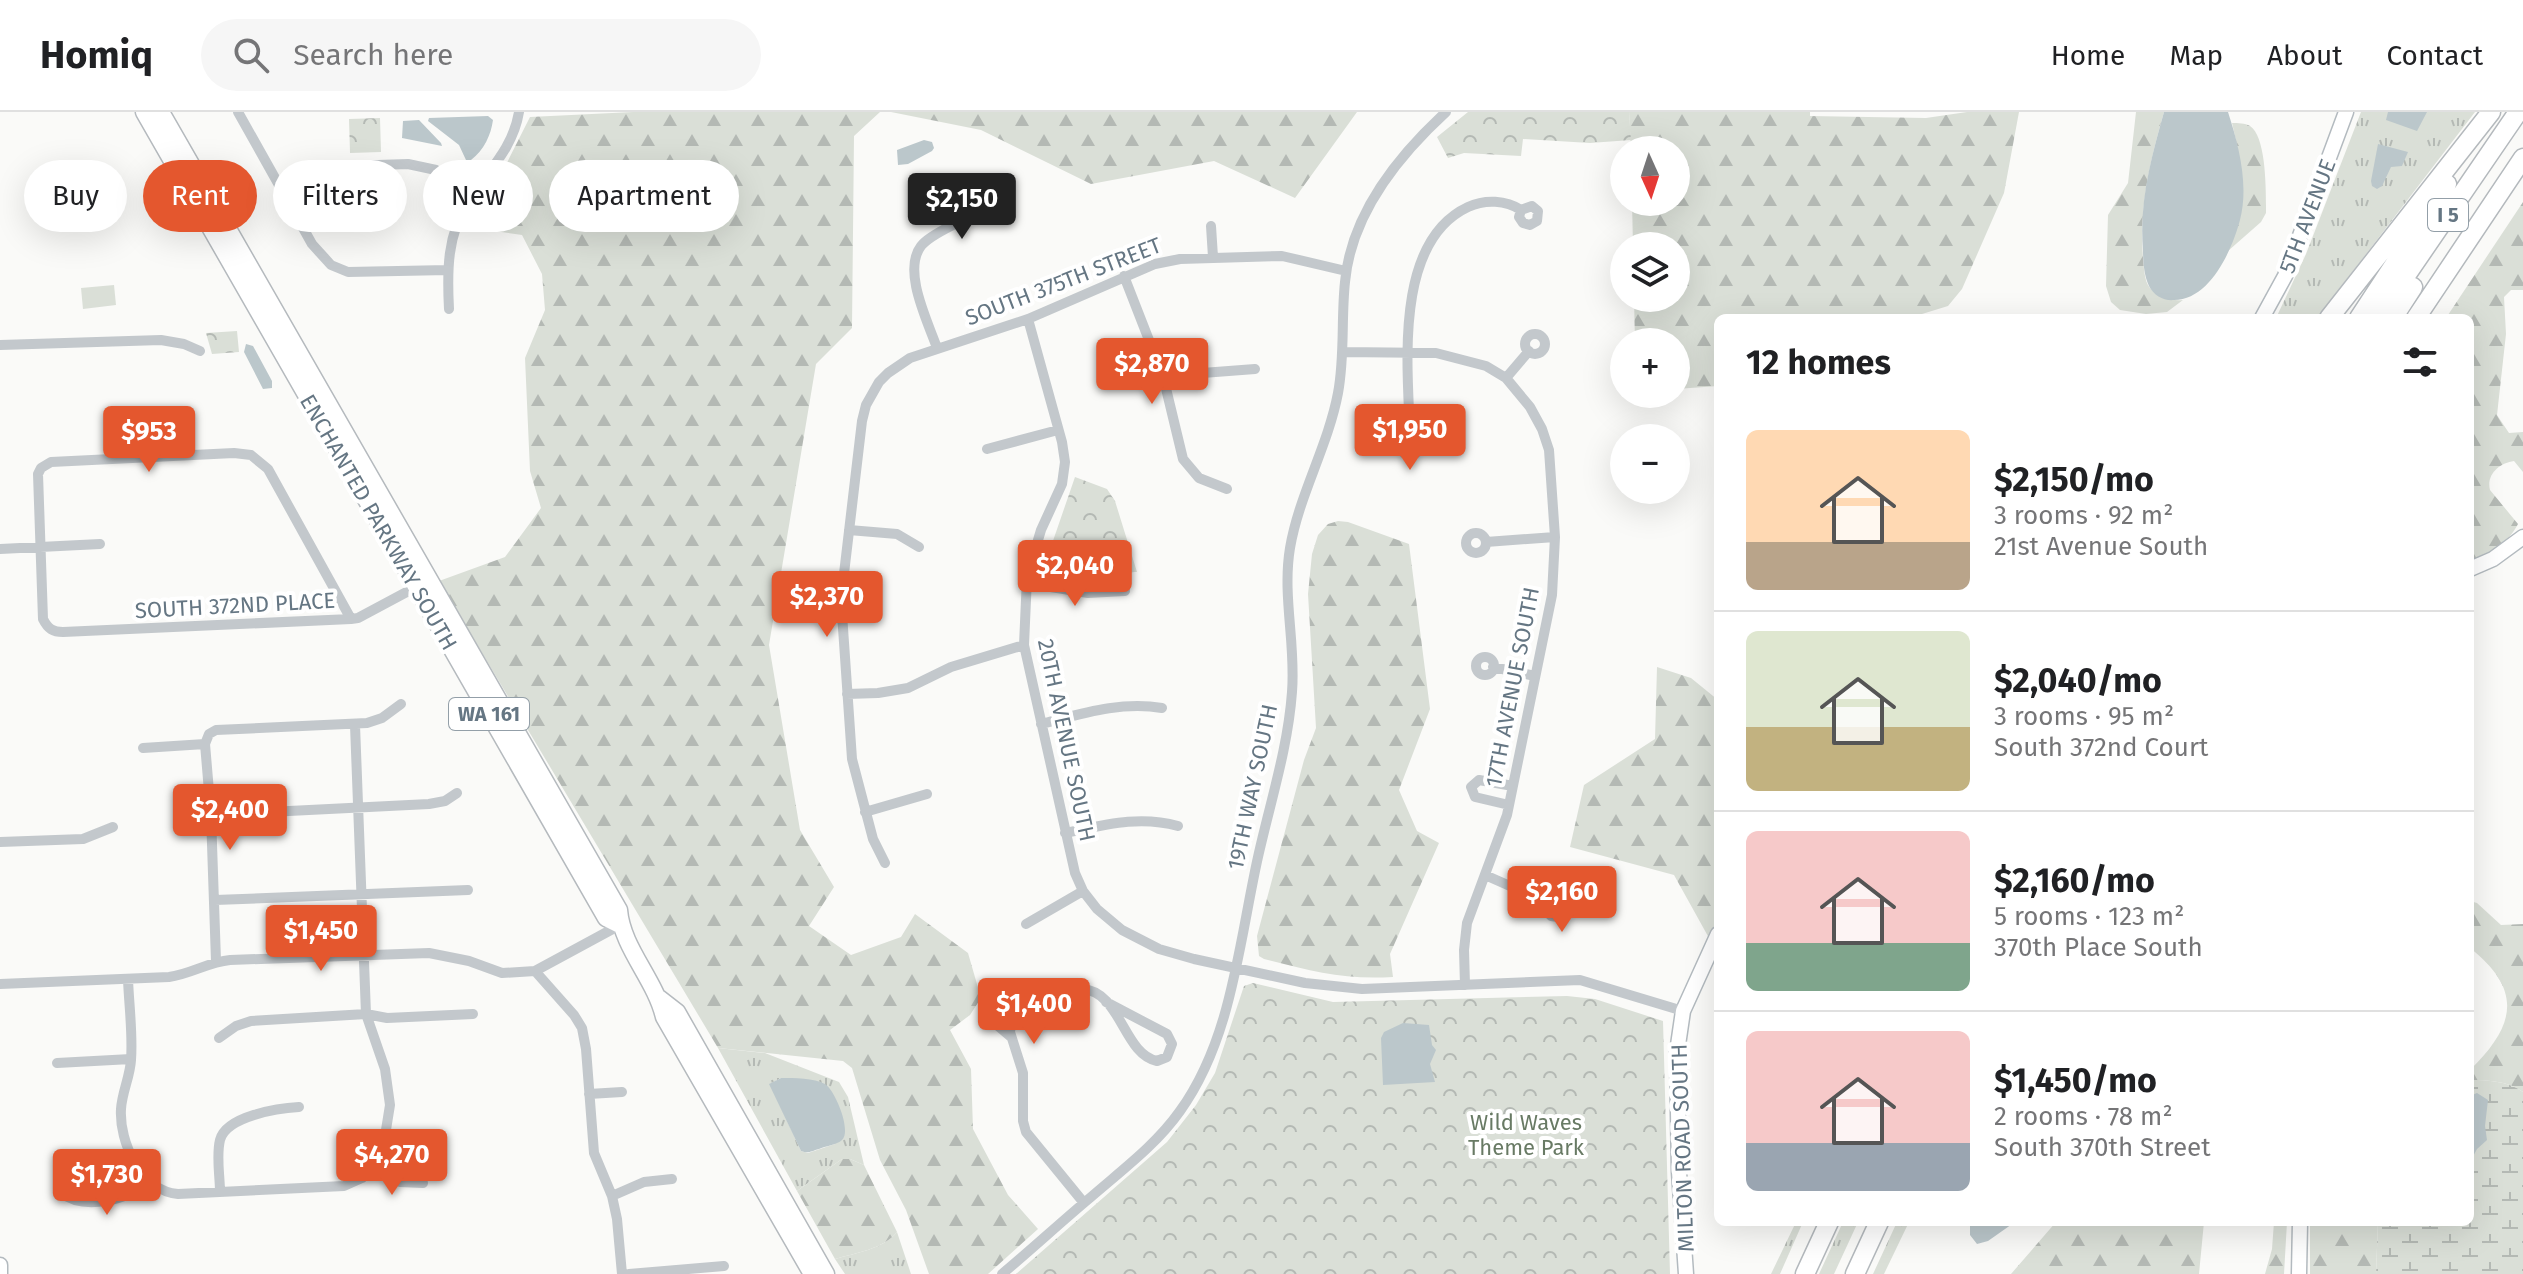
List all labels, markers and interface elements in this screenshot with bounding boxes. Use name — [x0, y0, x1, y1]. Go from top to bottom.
search box — [201, 19, 761, 91]
text: Homiq — [40, 32, 153, 78]
icon: search — [229, 33, 273, 77]
text: Search here — [293, 37, 453, 73]
text: Home — [2051, 39, 2125, 72]
text: Map — [2169, 39, 2223, 72]
text: About — [2267, 39, 2342, 72]
text: Contact — [2386, 39, 2483, 72]
north arrow — [1610, 136, 1690, 216]
map controls — [1610, 136, 1690, 504]
street label: 5TH AVENUE — [2273, 155, 2342, 277]
chip: Buy — [24, 160, 127, 232]
chip: Rent — [143, 160, 257, 232]
chip: Filters — [273, 160, 407, 232]
chip: New — [423, 160, 533, 232]
chip: Apartment — [549, 160, 739, 232]
pin: $2,150 — [897, 173, 1027, 241]
text: $2,150 — [926, 183, 998, 214]
road number: I 5 — [2428, 199, 2468, 231]
street label: SOUTH 375TH STREET — [961, 231, 1166, 331]
button: layers — [1610, 232, 1690, 312]
button: + — [1610, 328, 1690, 408]
pin: $2,870 — [1087, 338, 1217, 406]
icon: filters — [2398, 340, 2442, 384]
text: 12 homes — [1746, 342, 1891, 383]
text: $2,870 — [1114, 348, 1190, 379]
street label: ENCHANTED PARKWAY SOUTH — [294, 390, 463, 655]
pin: $1,950 — [1345, 404, 1475, 472]
pin: $953 — [102, 406, 196, 474]
text: $1,950 — [1373, 414, 1447, 445]
text: $953 — [121, 416, 177, 447]
button: − — [1610, 424, 1690, 504]
text: $2,150/mo — [1994, 459, 2154, 500]
icon: home — [1810, 462, 1906, 558]
text: 3 rooms · 92 m² — [1994, 500, 2173, 531]
text: 21st Avenue South — [1994, 531, 2208, 562]
pin: $2,040 — [1010, 540, 1140, 608]
text: $2,040 — [1036, 550, 1114, 581]
pin: $2,370 — [762, 571, 892, 639]
text: $2,370 — [790, 581, 864, 612]
street label: 17TH AVENUE SOUTH — [1480, 585, 1545, 789]
street label: SOUTH 372ND PLACE — [134, 587, 336, 624]
street label: 20TH AVENUE SOUTH — [1032, 636, 1101, 844]
text: $2,040/mo — [1994, 660, 2162, 701]
icon: home — [1810, 663, 1906, 759]
road number: WA 161 — [449, 698, 529, 730]
text: 3 rooms · 95 m² — [1994, 701, 2174, 732]
street label: 19TH WAY SOUTH — [1222, 702, 1283, 872]
text: South 372nd Court — [1994, 732, 2208, 763]
pin: $2,400 — [165, 784, 295, 852]
text: $2,400 — [191, 794, 269, 825]
text: $2,160/mo — [1994, 860, 2155, 901]
icon: home — [1810, 863, 1906, 959]
pin: $2,160 — [1497, 866, 1627, 934]
text: $2,160 — [1525, 876, 1599, 907]
text: 5 rooms · 123 m² — [1994, 901, 2184, 932]
pin: $1,450 — [256, 905, 386, 973]
text: $1,450 — [284, 915, 358, 946]
text: 370th Place South — [1994, 932, 2203, 963]
pin: $1,400 — [969, 978, 1099, 1046]
text: $1,400 — [996, 988, 1072, 1019]
street label: MILTON ROAD SOUTH — [1665, 1043, 1700, 1253]
text: $1,450/mo — [1994, 1060, 2157, 1101]
icon: home — [1810, 1063, 1906, 1159]
text: 2 rooms · 78 m² — [1994, 1101, 2173, 1132]
park label: Wild Waves Theme Park — [1468, 1109, 1585, 1161]
pin: $4,270 — [327, 1129, 457, 1197]
text: South 370th Street — [1994, 1132, 2211, 1163]
text: $4,270 — [354, 1139, 430, 1170]
pin: $1,730 — [42, 1149, 172, 1217]
text: $1,730 — [71, 1159, 143, 1190]

